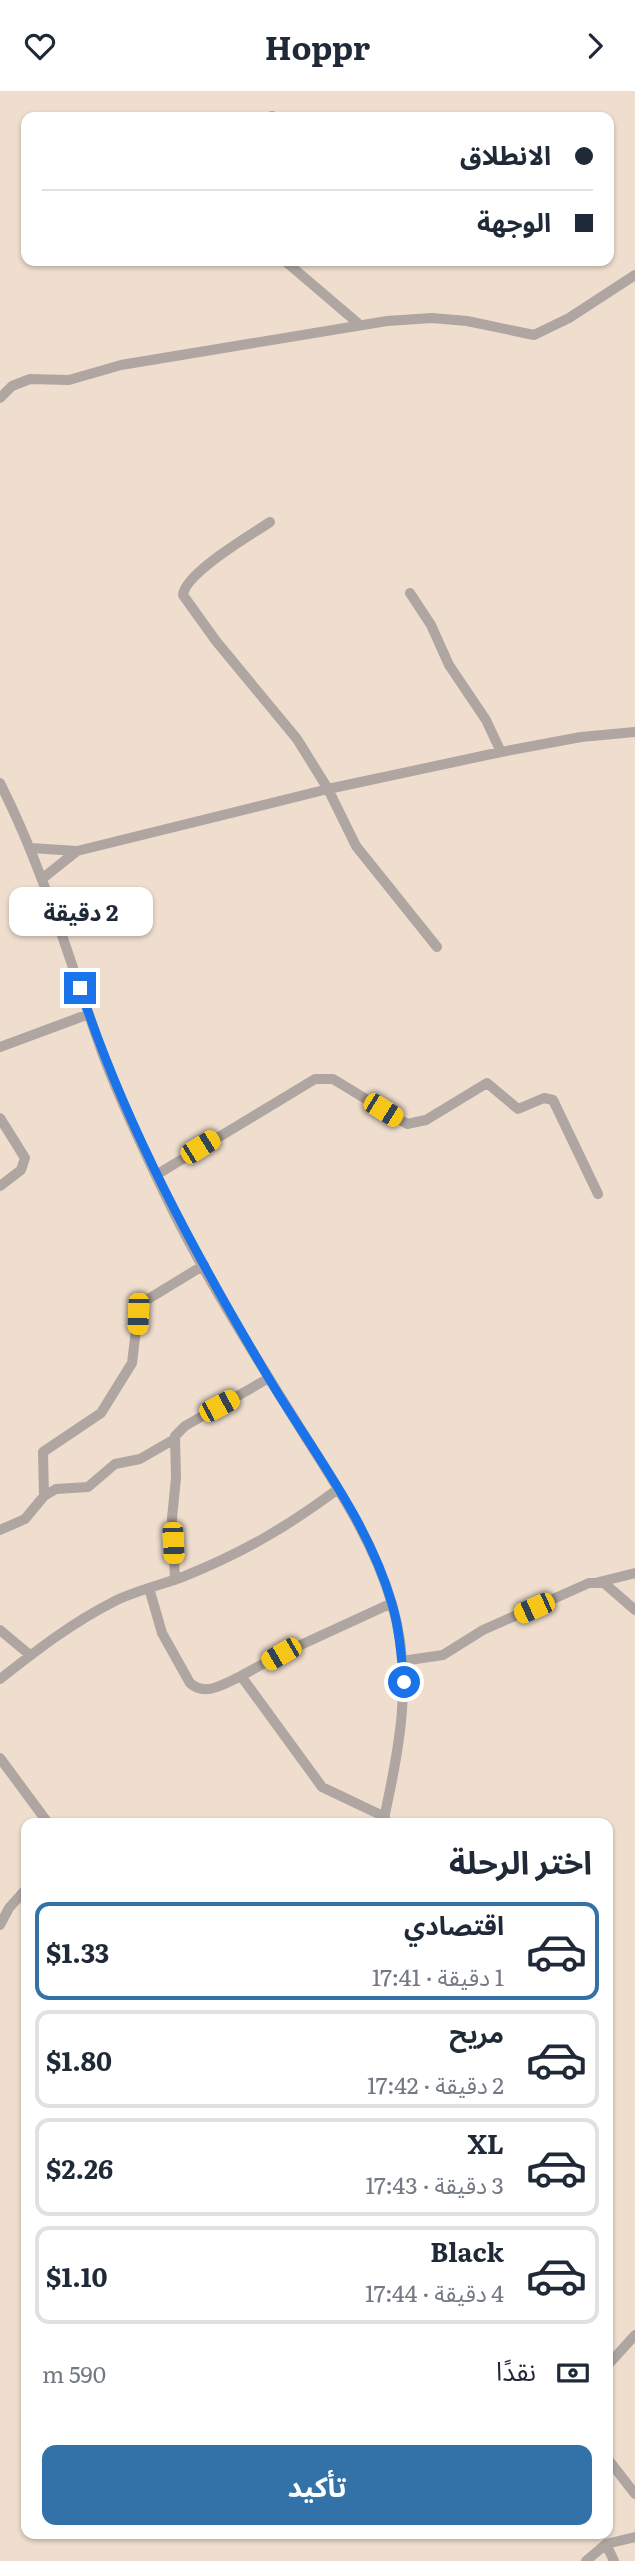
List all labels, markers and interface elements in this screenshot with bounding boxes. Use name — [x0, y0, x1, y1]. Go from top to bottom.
text: Hoppr — [265, 22, 370, 70]
icon: heart — [21, 27, 59, 65]
icon: forward — [576, 27, 614, 65]
text: الانطلاق — [460, 134, 551, 173]
text: الوجهة — [477, 201, 551, 240]
callout: 2 دقيقة — [8, 887, 152, 935]
text: 2 دقيقة — [44, 894, 118, 928]
route end — [64, 972, 96, 1004]
car — [360, 1090, 407, 1130]
car — [177, 1127, 224, 1167]
car — [127, 1293, 150, 1335]
car — [196, 1387, 243, 1425]
car — [162, 1521, 185, 1565]
car — [511, 1590, 558, 1626]
car — [258, 1634, 305, 1674]
route start — [388, 1666, 420, 1698]
text: اختر الرحلة — [449, 1836, 592, 1884]
text: اقتصادي — [404, 1904, 504, 1943]
icon: car — [525, 1920, 588, 1983]
text: $1.33 — [46, 1932, 109, 1971]
text: 1 دقيقة · 17:41 — [372, 1959, 504, 1993]
text: مريح — [449, 2012, 504, 2051]
icon: car — [525, 2028, 588, 2091]
text: $1.80 — [46, 2040, 112, 2079]
text: 2 دقيقة · 17:42 — [367, 2067, 504, 2101]
text: XL — [467, 2123, 504, 2162]
icon: car — [525, 2136, 588, 2199]
text: $2.26 — [46, 2148, 113, 2187]
text: 3 دقيقة · 17:43 — [365, 2167, 504, 2201]
text: Black — [430, 2231, 504, 2270]
icon: car — [525, 2244, 588, 2307]
text: $1.10 — [46, 2256, 108, 2295]
text: 4 دقيقة · 17:44 — [365, 2275, 504, 2309]
text: نقدًا — [496, 2350, 536, 2389]
icon: cash — [554, 2354, 592, 2392]
text: 590 m — [42, 2356, 106, 2390]
button: تأكيد — [42, 2445, 592, 2525]

